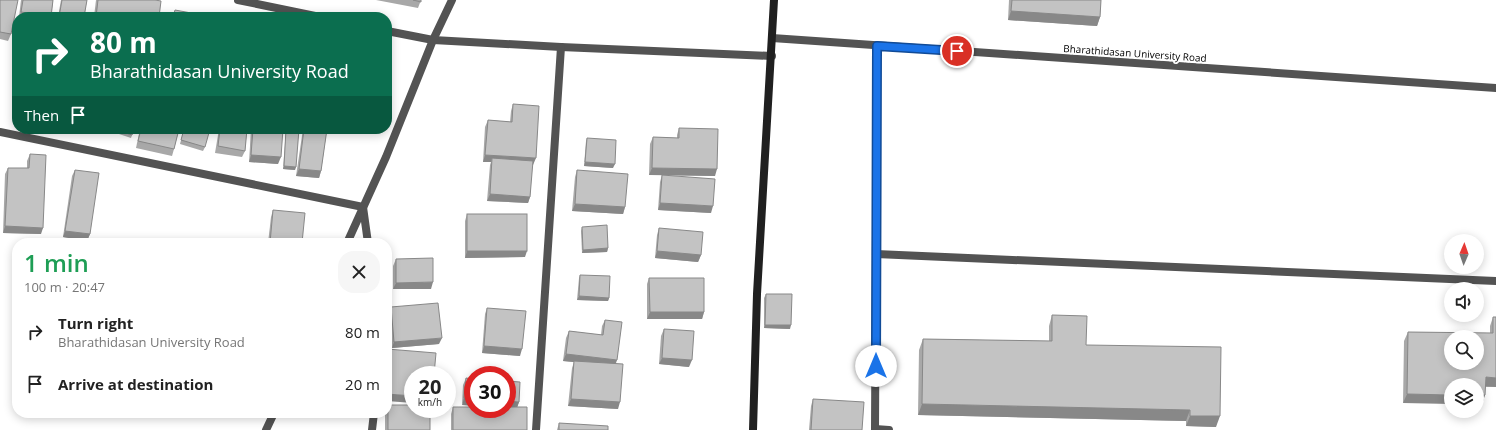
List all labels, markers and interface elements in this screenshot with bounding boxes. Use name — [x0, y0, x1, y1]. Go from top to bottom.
text: 80 m — [90, 23, 157, 61]
icon: right — [24, 28, 76, 80]
pin — [940, 34, 974, 68]
icon: arrive — [946, 40, 968, 62]
street label: Bharathidasan University Road — [1063, 41, 1207, 65]
text: Bharathidasan University Road — [90, 59, 349, 83]
icon: arrive — [67, 104, 89, 126]
text: Then — [24, 105, 59, 125]
north arrow — [1444, 234, 1484, 274]
map controls — [1444, 234, 1484, 418]
text: 1 min — [24, 246, 89, 279]
button: close — [338, 251, 380, 293]
text: 100 m · 20:47 — [24, 278, 105, 296]
button: sound — [1444, 282, 1484, 322]
text: Turn right — [58, 313, 133, 333]
icon: right — [24, 321, 46, 343]
text: 80 m — [345, 322, 380, 342]
button: search — [1444, 330, 1484, 370]
text: Bharathidasan University Road — [58, 333, 245, 351]
position arrow — [855, 345, 897, 387]
speed limit sign: 30 — [464, 366, 516, 418]
icon: arrive — [24, 373, 46, 395]
text: 20 — [419, 373, 441, 400]
text: Arrive at destination — [58, 374, 213, 394]
text: 20 m — [345, 374, 380, 394]
button: layers — [1444, 378, 1484, 418]
text: km/h — [418, 395, 442, 409]

